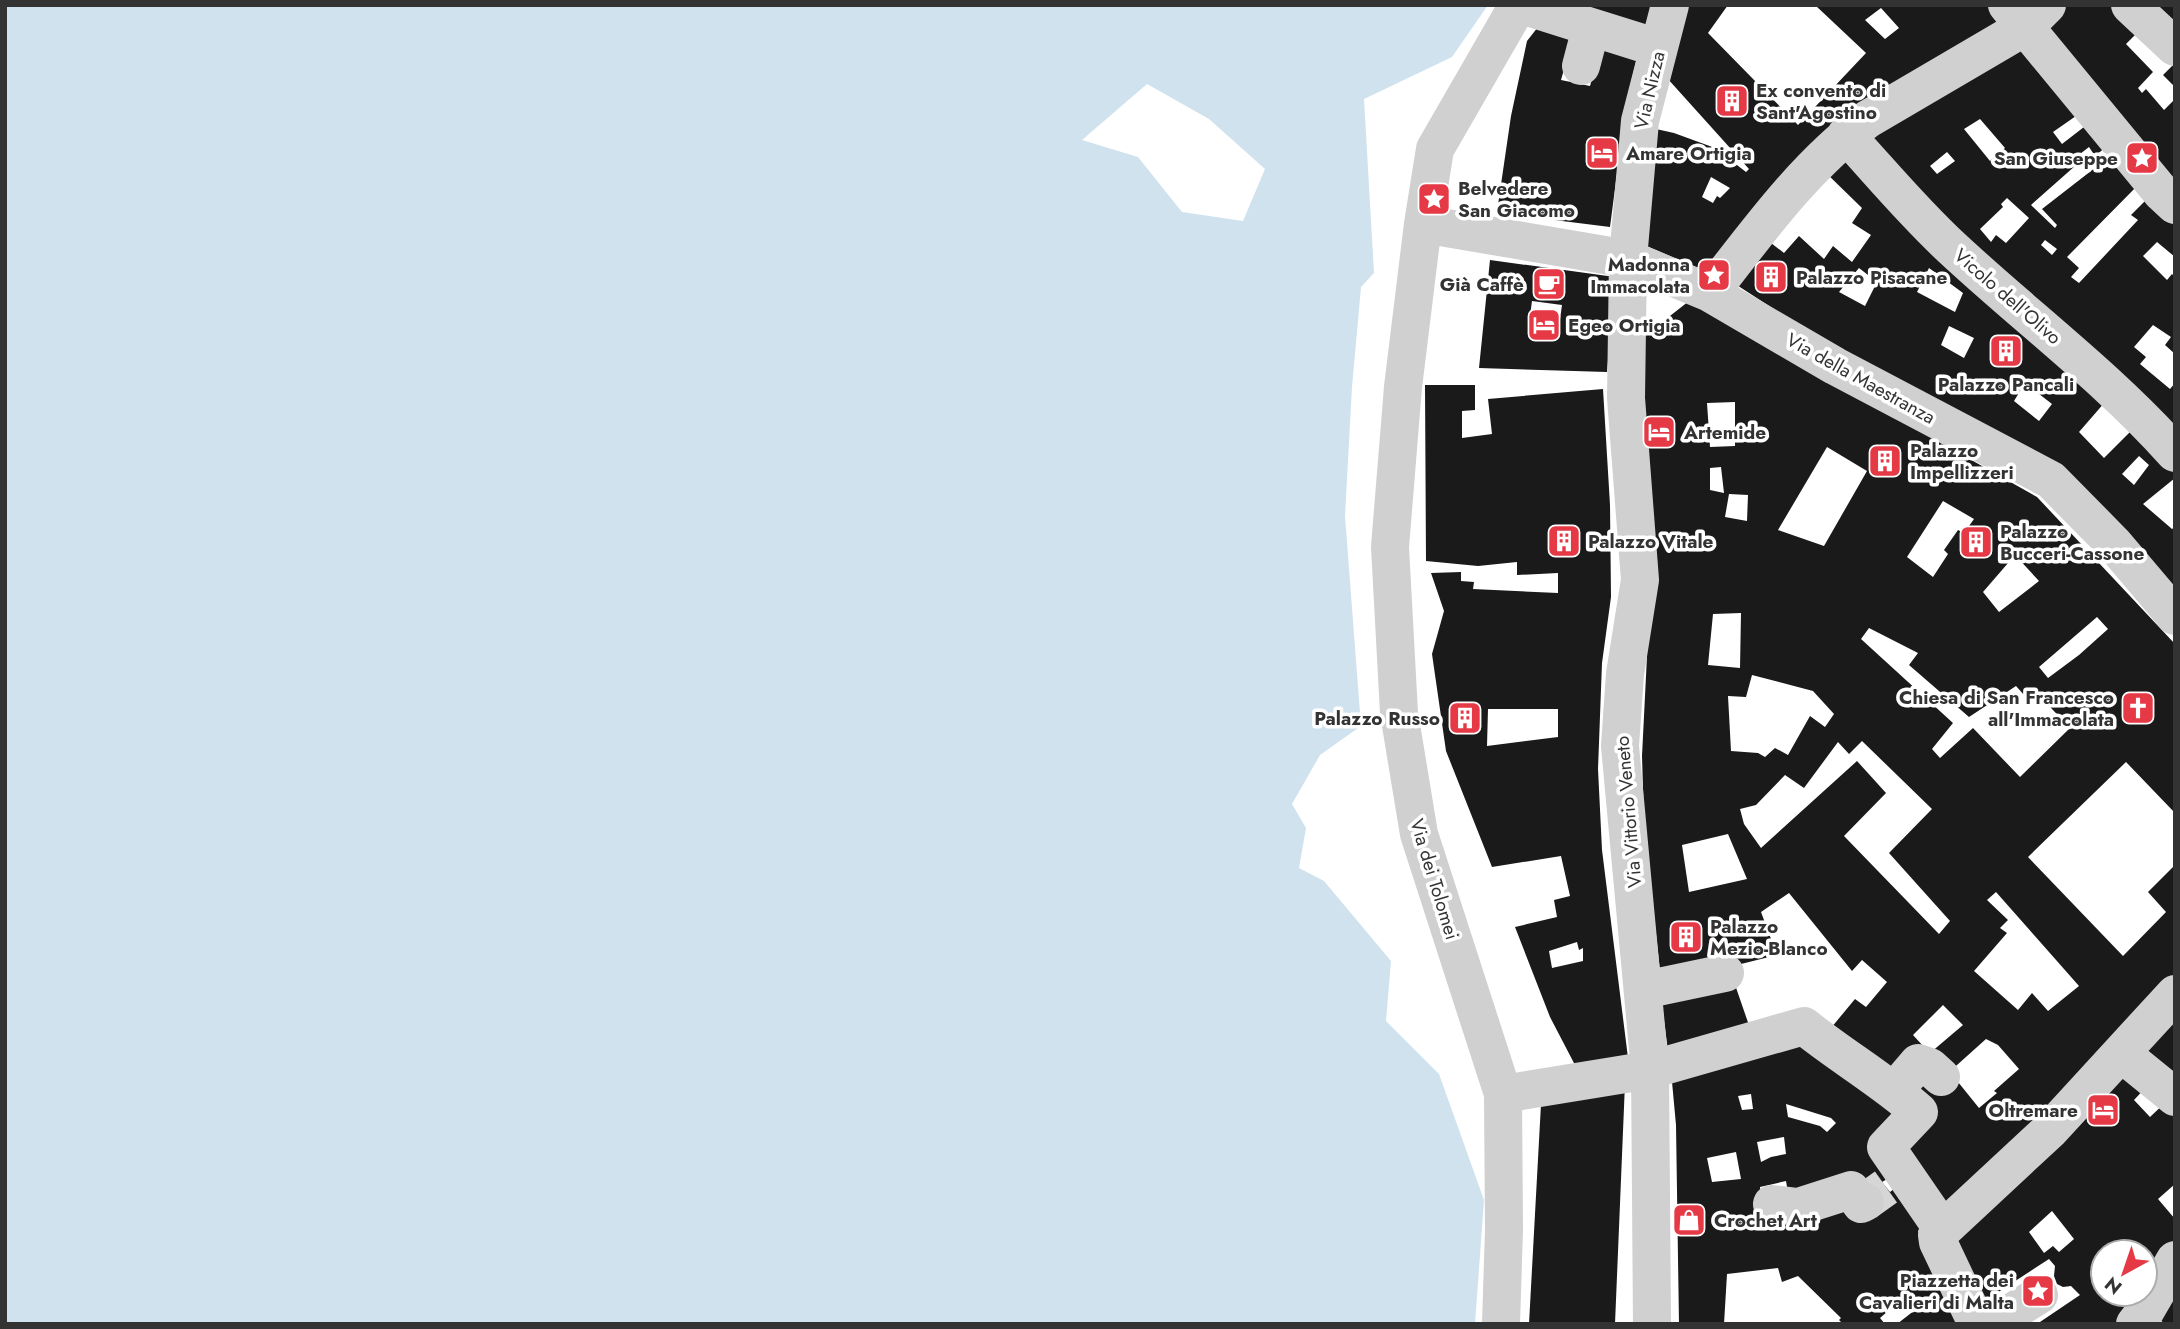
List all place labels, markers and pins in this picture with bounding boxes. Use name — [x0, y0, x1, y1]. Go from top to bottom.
place label: Ex convento di Sant'Agostino — [1756, 77, 1886, 126]
building icon: Ex convento di Sant'Agostino — [1713, 82, 1751, 120]
hotel icon: Amare Ortigia — [1583, 134, 1621, 172]
place icon: San Giuseppe — [2123, 139, 2161, 177]
place label: Amare Ortigia — [1625, 140, 1752, 167]
place label: San Giuseppe — [1994, 145, 2118, 172]
place label: Belvedere San Giacomo — [1458, 175, 1575, 224]
place icon: Belvedere San Giacomo — [1415, 180, 1453, 218]
place label: Madonna Immacolata — [1590, 251, 1690, 300]
place icon: Madonna Immacolata — [1695, 256, 1733, 294]
building icon: Palazzo Pisacane — [1752, 258, 1790, 296]
place label: Palazzo Pisacane — [1796, 264, 1947, 291]
cafe icon: Già Caffè — [1530, 265, 1568, 303]
place label: Già Caffè — [1440, 271, 1524, 298]
hotel icon: Egeo Ortigia — [1525, 306, 1563, 344]
place label: Egeo Ortigia — [1568, 312, 1681, 339]
building icon: Palazzo Pancali — [1987, 332, 2025, 370]
place label: Palazzo Pancali — [1938, 371, 2074, 398]
hotel icon: Artemide — [1640, 413, 1678, 451]
place label: Artemide — [1683, 419, 1766, 446]
place label: Palazzo Impellizzeri — [1910, 437, 2014, 486]
building icon: Palazzo Impellizzeri — [1866, 442, 1904, 480]
place label: Palazzo Bucceri-Cassone — [2000, 518, 2144, 567]
building icon: Palazzo Vitale — [1545, 522, 1583, 560]
building icon: Palazzo Bucceri-Cassone — [1957, 523, 1995, 561]
place label: Palazzo Vitale — [1588, 528, 1714, 555]
place label: Chiesa di San Francesco all'Immacolata — [1899, 684, 2114, 733]
church icon: Chiesa di San Francesco all'Immacolata — [2119, 689, 2157, 727]
building icon: Palazzo Russo — [1446, 699, 1484, 737]
place label: Palazzo Russo — [1314, 705, 1440, 732]
place label: Palazzo Mezio-Blanco — [1710, 913, 1828, 962]
building icon: Palazzo Mezio-Blanco — [1667, 918, 1705, 956]
hotel icon: Oltremare — [2084, 1091, 2122, 1129]
place label: Oltremare — [1989, 1097, 2078, 1124]
shop icon: Crochet Art — [1670, 1201, 1708, 1239]
place label: Crochet Art — [1714, 1207, 1817, 1234]
place label: Piazzetta dei Cavalieri di Malta — [1859, 1267, 2014, 1316]
place icon: Piazzetta dei Cavalieri di Malta — [2019, 1272, 2057, 1310]

